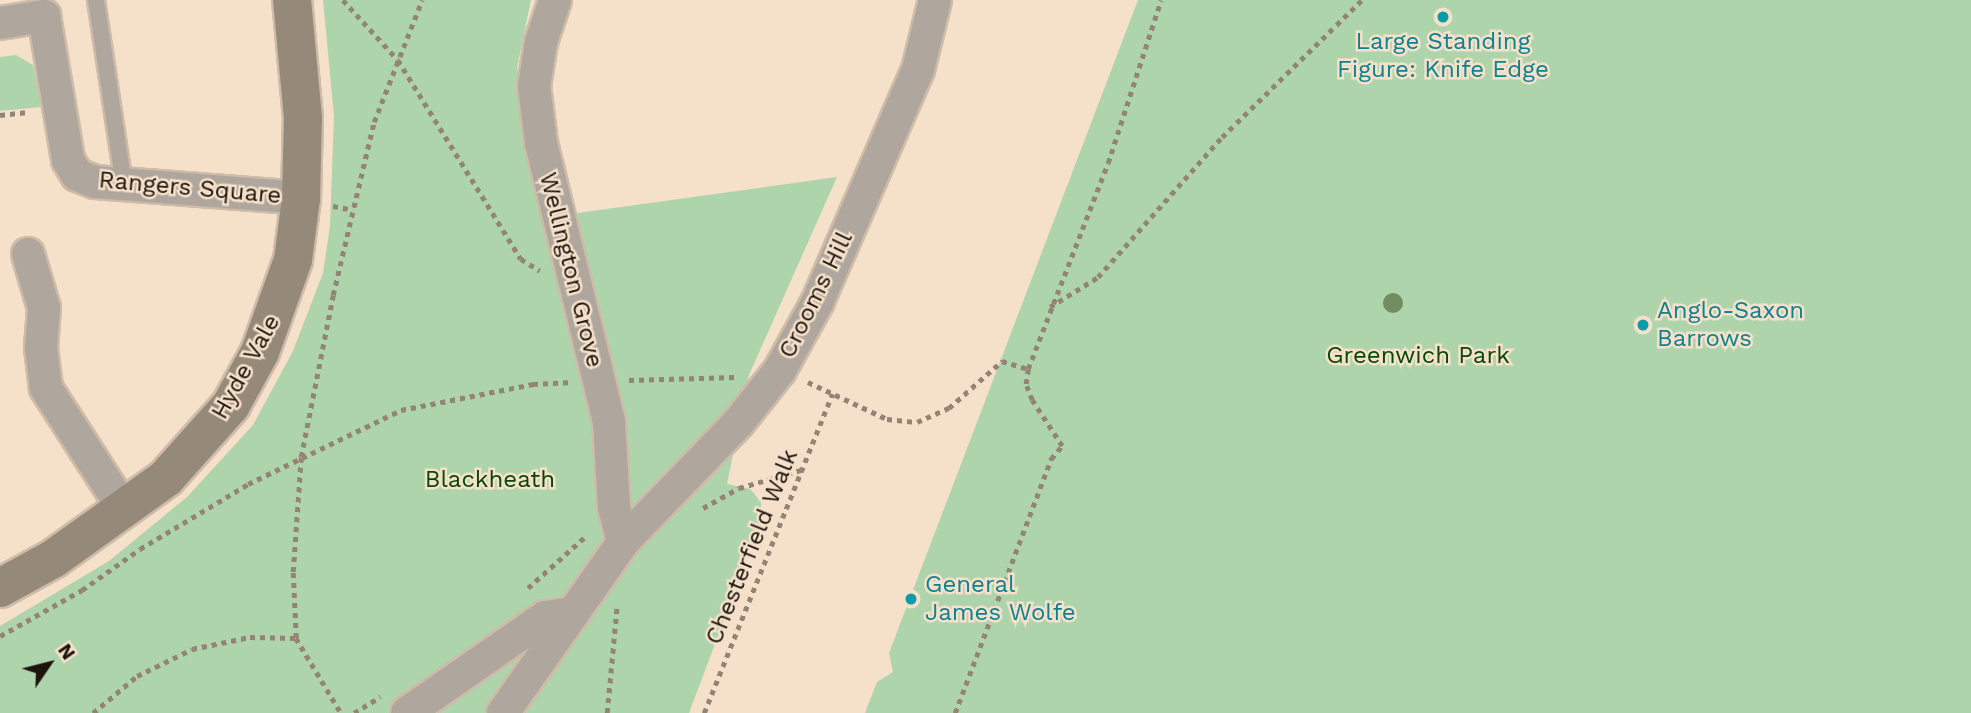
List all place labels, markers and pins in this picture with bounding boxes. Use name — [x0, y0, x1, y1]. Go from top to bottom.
marker: Large Standing Figure: Knife Edge — [1435, 9, 1451, 25]
place label: Large Standing Figure: Knife Edge — [1337, 28, 1549, 84]
place label: Anglo-Saxon Barrows — [1657, 297, 1804, 353]
marker: Anglo-Saxon Barrows — [1635, 317, 1651, 333]
place label: General James Wolfe — [925, 571, 1076, 627]
marker: General James Wolfe — [903, 591, 919, 607]

